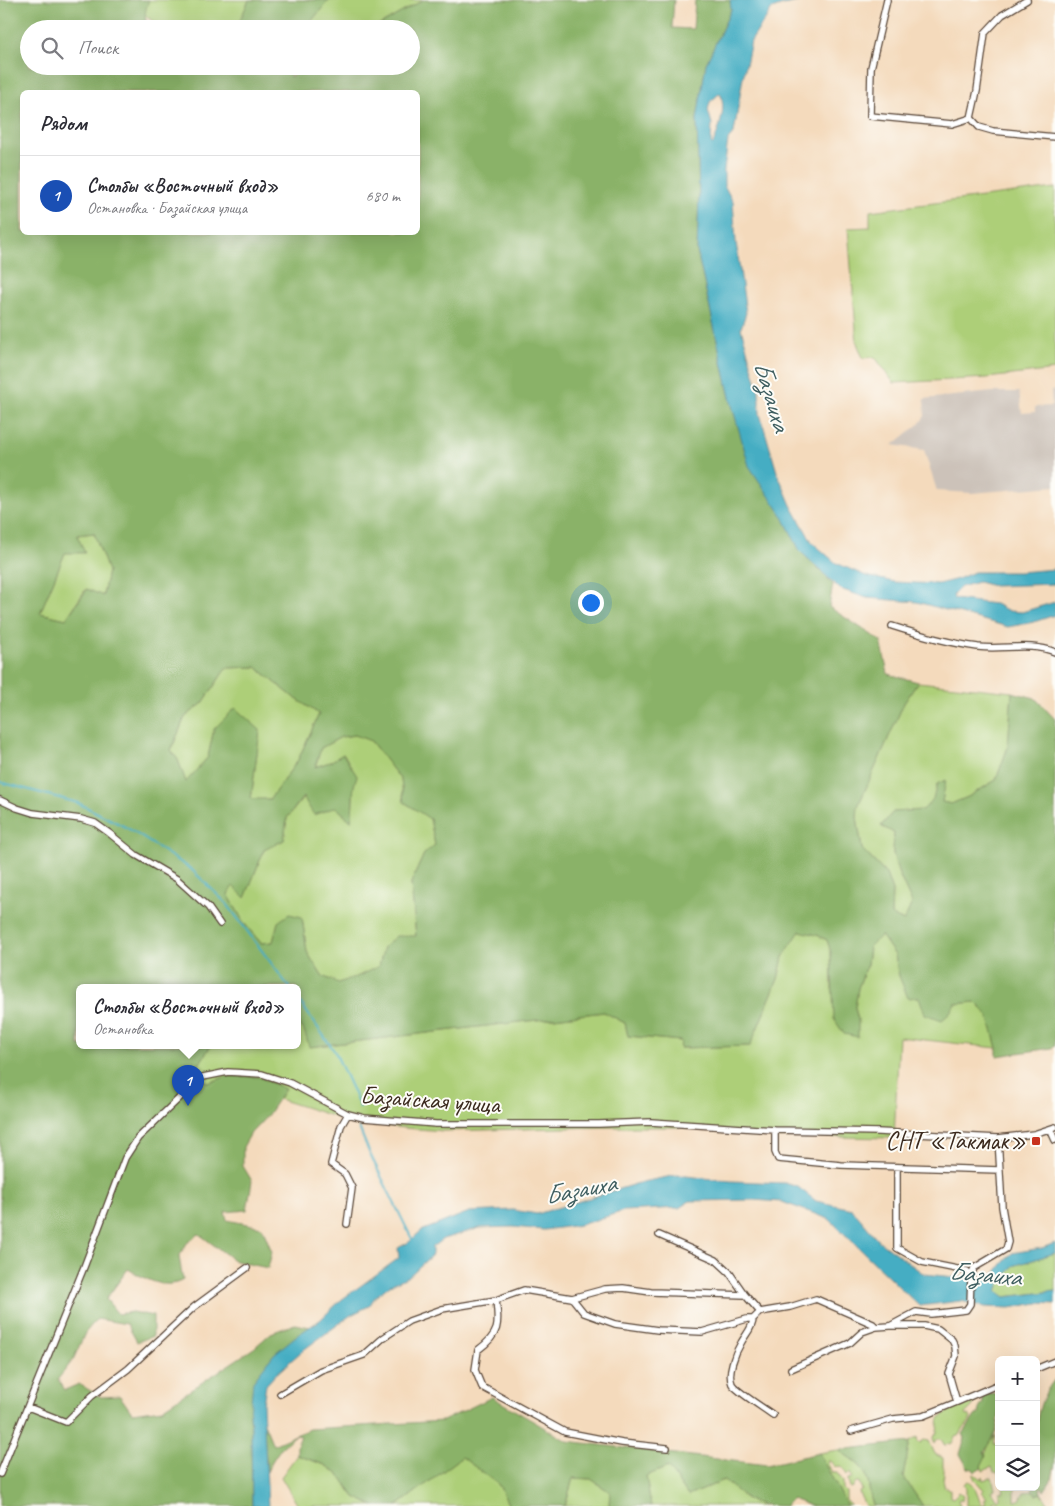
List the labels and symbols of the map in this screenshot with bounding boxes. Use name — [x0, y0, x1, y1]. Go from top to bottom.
water label: Базаиха — [746, 357, 799, 438]
your location — [578, 590, 604, 616]
pin: 1 — [172, 1065, 204, 1106]
street label: Базайская улица — [359, 1079, 503, 1122]
place label: СНТ «Такмак» — [885, 1125, 1026, 1157]
marker: СНТ «Такмак» — [1030, 1135, 1042, 1147]
water label: Базаиха — [542, 1165, 621, 1212]
water label: Базаиха — [948, 1254, 1025, 1294]

